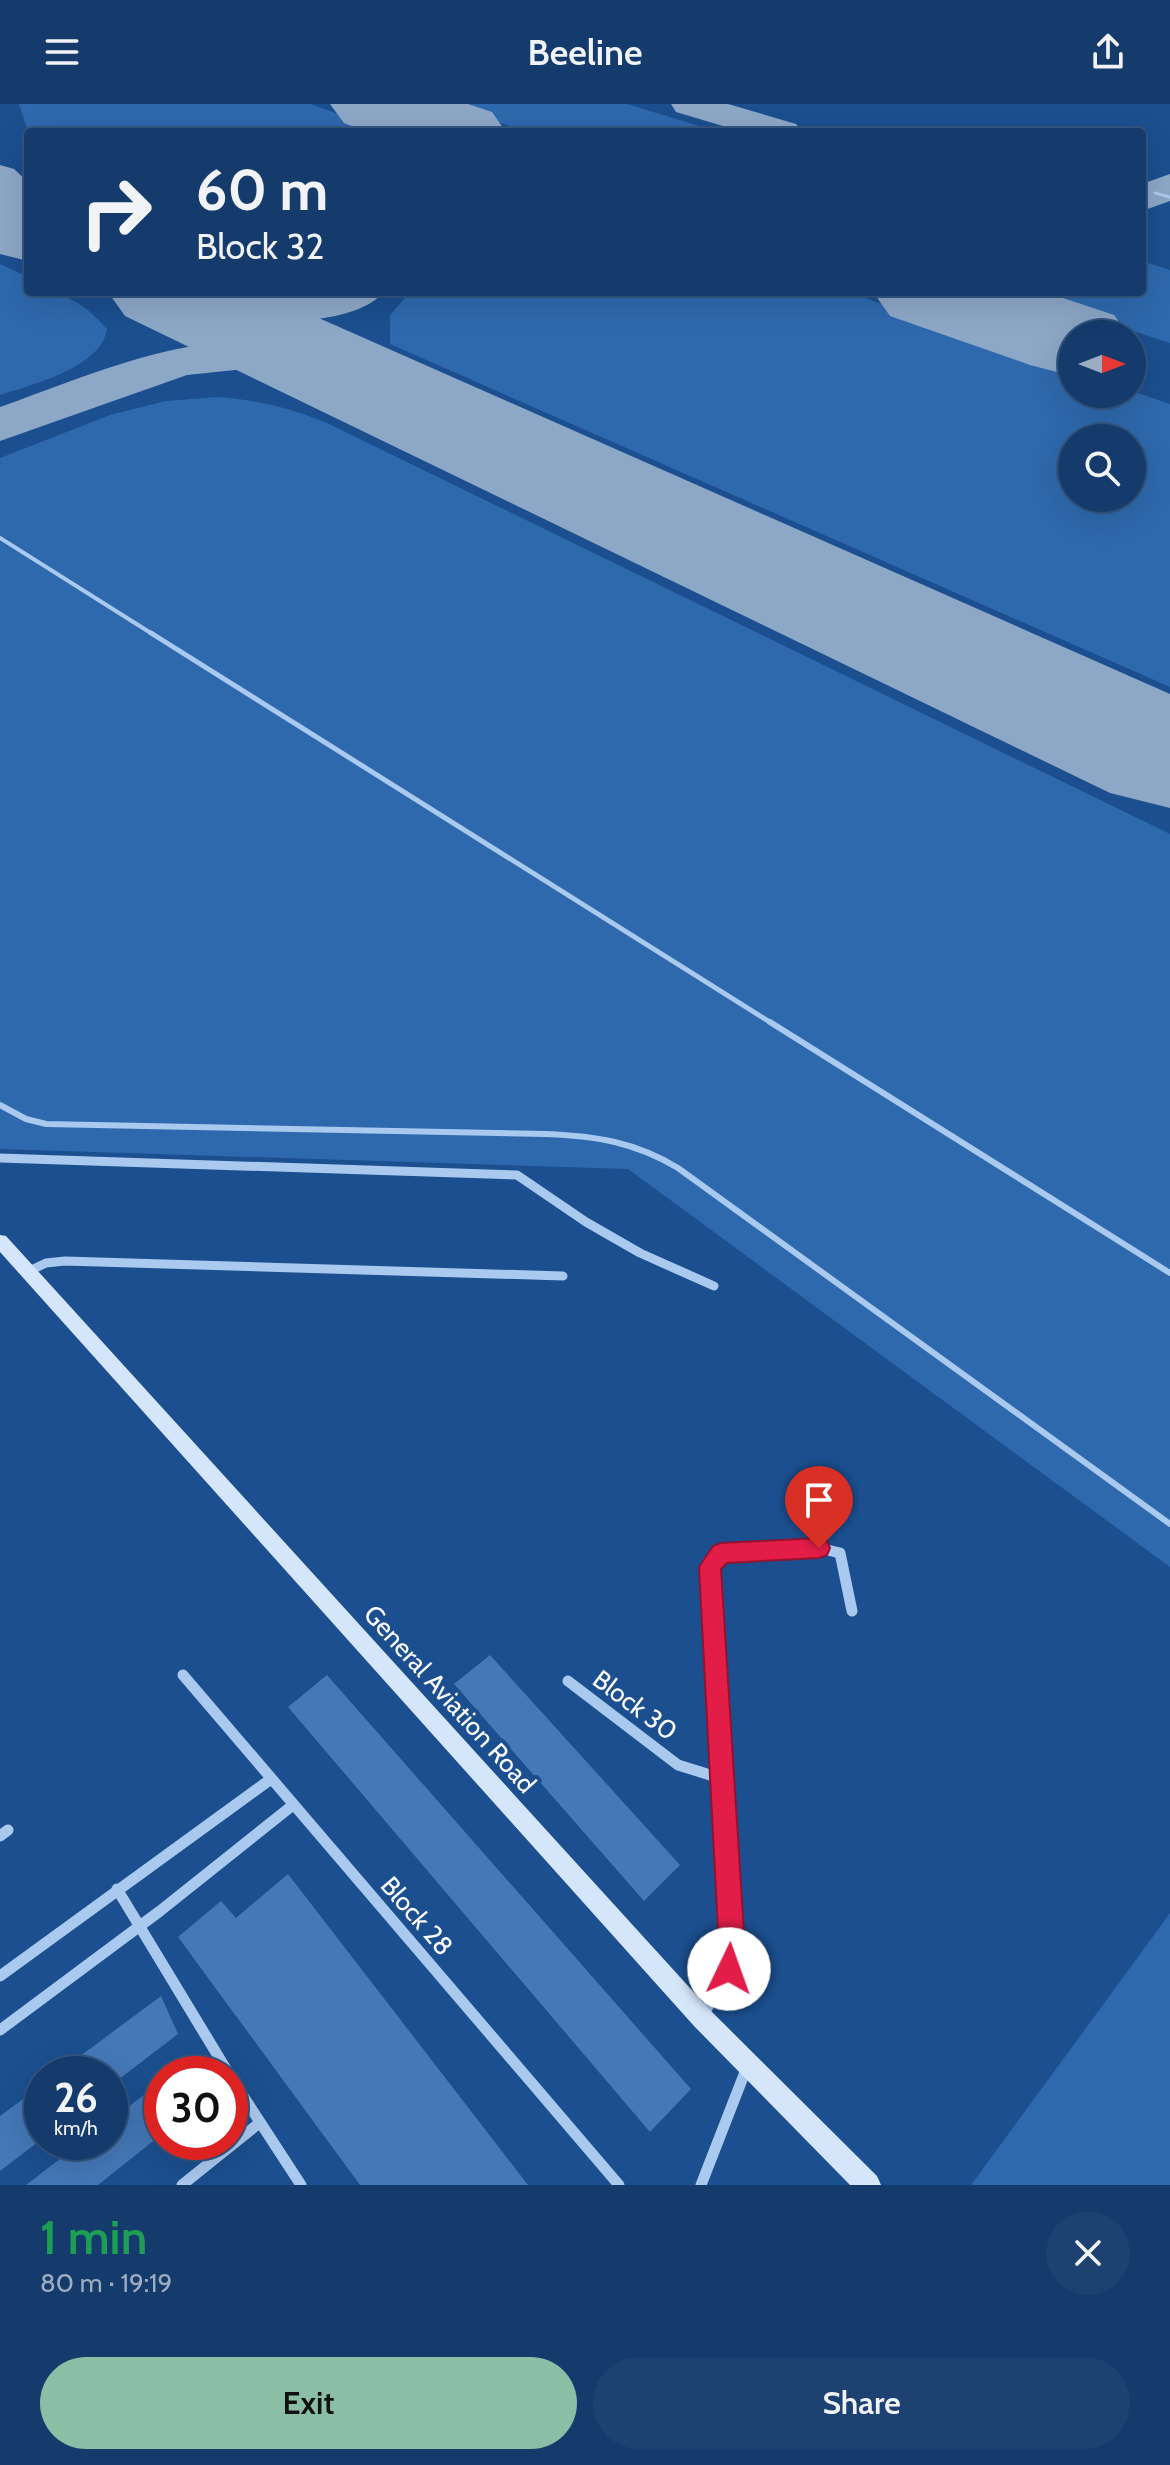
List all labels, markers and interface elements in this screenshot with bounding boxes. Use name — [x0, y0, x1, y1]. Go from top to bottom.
icon: menu — [40, 30, 84, 74]
text: Beeline — [527, 30, 643, 74]
icon: share — [1086, 30, 1130, 74]
text: 60 m — [196, 156, 328, 224]
icon: right — [64, 160, 168, 264]
text: Block 32 — [196, 224, 324, 268]
north arrow — [1058, 320, 1146, 408]
map controls — [1058, 320, 1146, 512]
button: search — [1058, 424, 1146, 512]
pin — [785, 1466, 853, 1548]
icon: arrive — [797, 1478, 841, 1522]
street label: General Aviation Road — [357, 1598, 543, 1800]
street label: Block 30 — [587, 1663, 683, 1747]
street label: Block 28 — [374, 1870, 460, 1962]
position arrow — [687, 1927, 771, 2011]
speed limit sign: 30 — [144, 2056, 248, 2160]
text: 26 — [54, 2073, 98, 2122]
text: km/h — [54, 2116, 98, 2140]
text: 1 min — [40, 2208, 147, 2266]
button: close — [1046, 2211, 1130, 2295]
text: 80 m · 19:19 — [40, 2267, 172, 2299]
button: Exit — [40, 2357, 577, 2449]
button: Share — [593, 2357, 1130, 2449]

